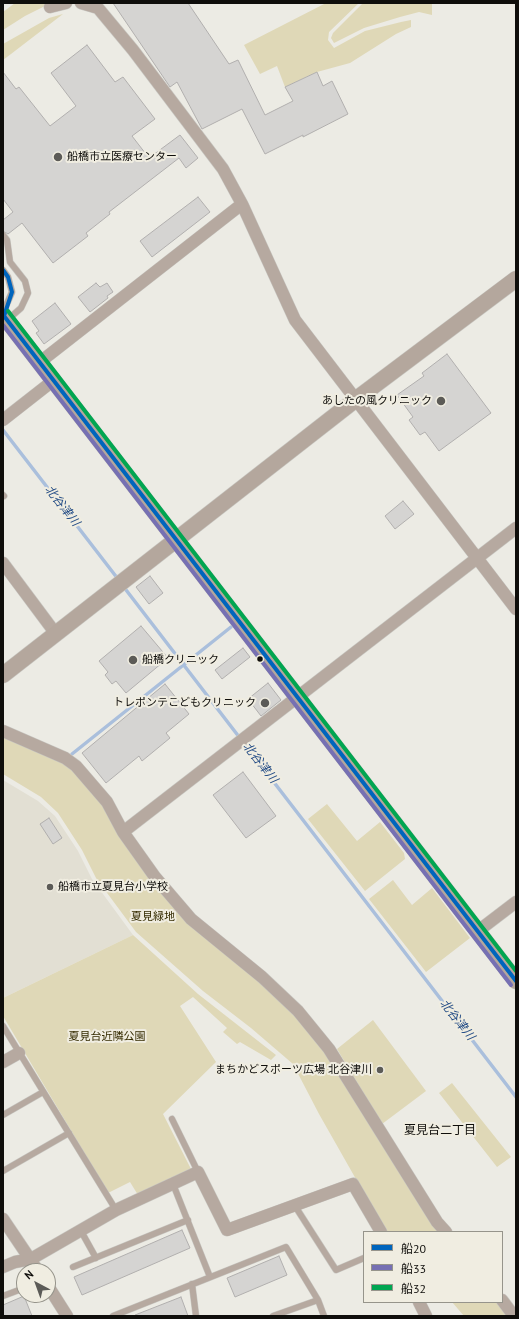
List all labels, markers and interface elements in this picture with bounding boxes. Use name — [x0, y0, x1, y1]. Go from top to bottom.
place label: 船橋市立医療センター — [67, 150, 177, 164]
marker: 船橋市立医療センター — [52, 151, 64, 163]
place label: あしたの風クリニック — [322, 394, 432, 408]
marker: あしたの風クリニック — [435, 395, 447, 407]
water label: 北谷津川 — [42, 483, 82, 529]
place label: 船橋クリニック — [142, 653, 219, 667]
marker: 船橋クリニック — [127, 654, 139, 666]
unlabelled marker — [255, 654, 265, 664]
place label: トレポンテこどもクリニック — [113, 696, 256, 710]
marker: トレポンテこどもクリニック — [259, 697, 271, 709]
water label: 北谷津川 — [240, 740, 280, 786]
place label: 船橋市立夏見台小学校 — [58, 880, 168, 894]
marker: 船橋市立夏見台小学校 — [45, 882, 55, 892]
park label: 夏見緑地 — [131, 910, 175, 924]
water label: 北谷津川 — [437, 997, 477, 1043]
park label: 夏見台近隣公園 — [69, 1030, 145, 1044]
place label: まちかどスポーツ広場 北谷津川 — [215, 1063, 372, 1077]
marker: まちかどスポーツ広場 北谷津川 — [375, 1065, 385, 1075]
district label: 夏見台二丁目 — [404, 1124, 476, 1138]
legend — [363, 1231, 503, 1303]
text: 船20 — [401, 1241, 426, 1256]
text: 船33 — [401, 1261, 426, 1276]
north arrow — [16, 1263, 56, 1303]
text: N — [21, 1267, 36, 1282]
text: 船32 — [401, 1281, 426, 1296]

